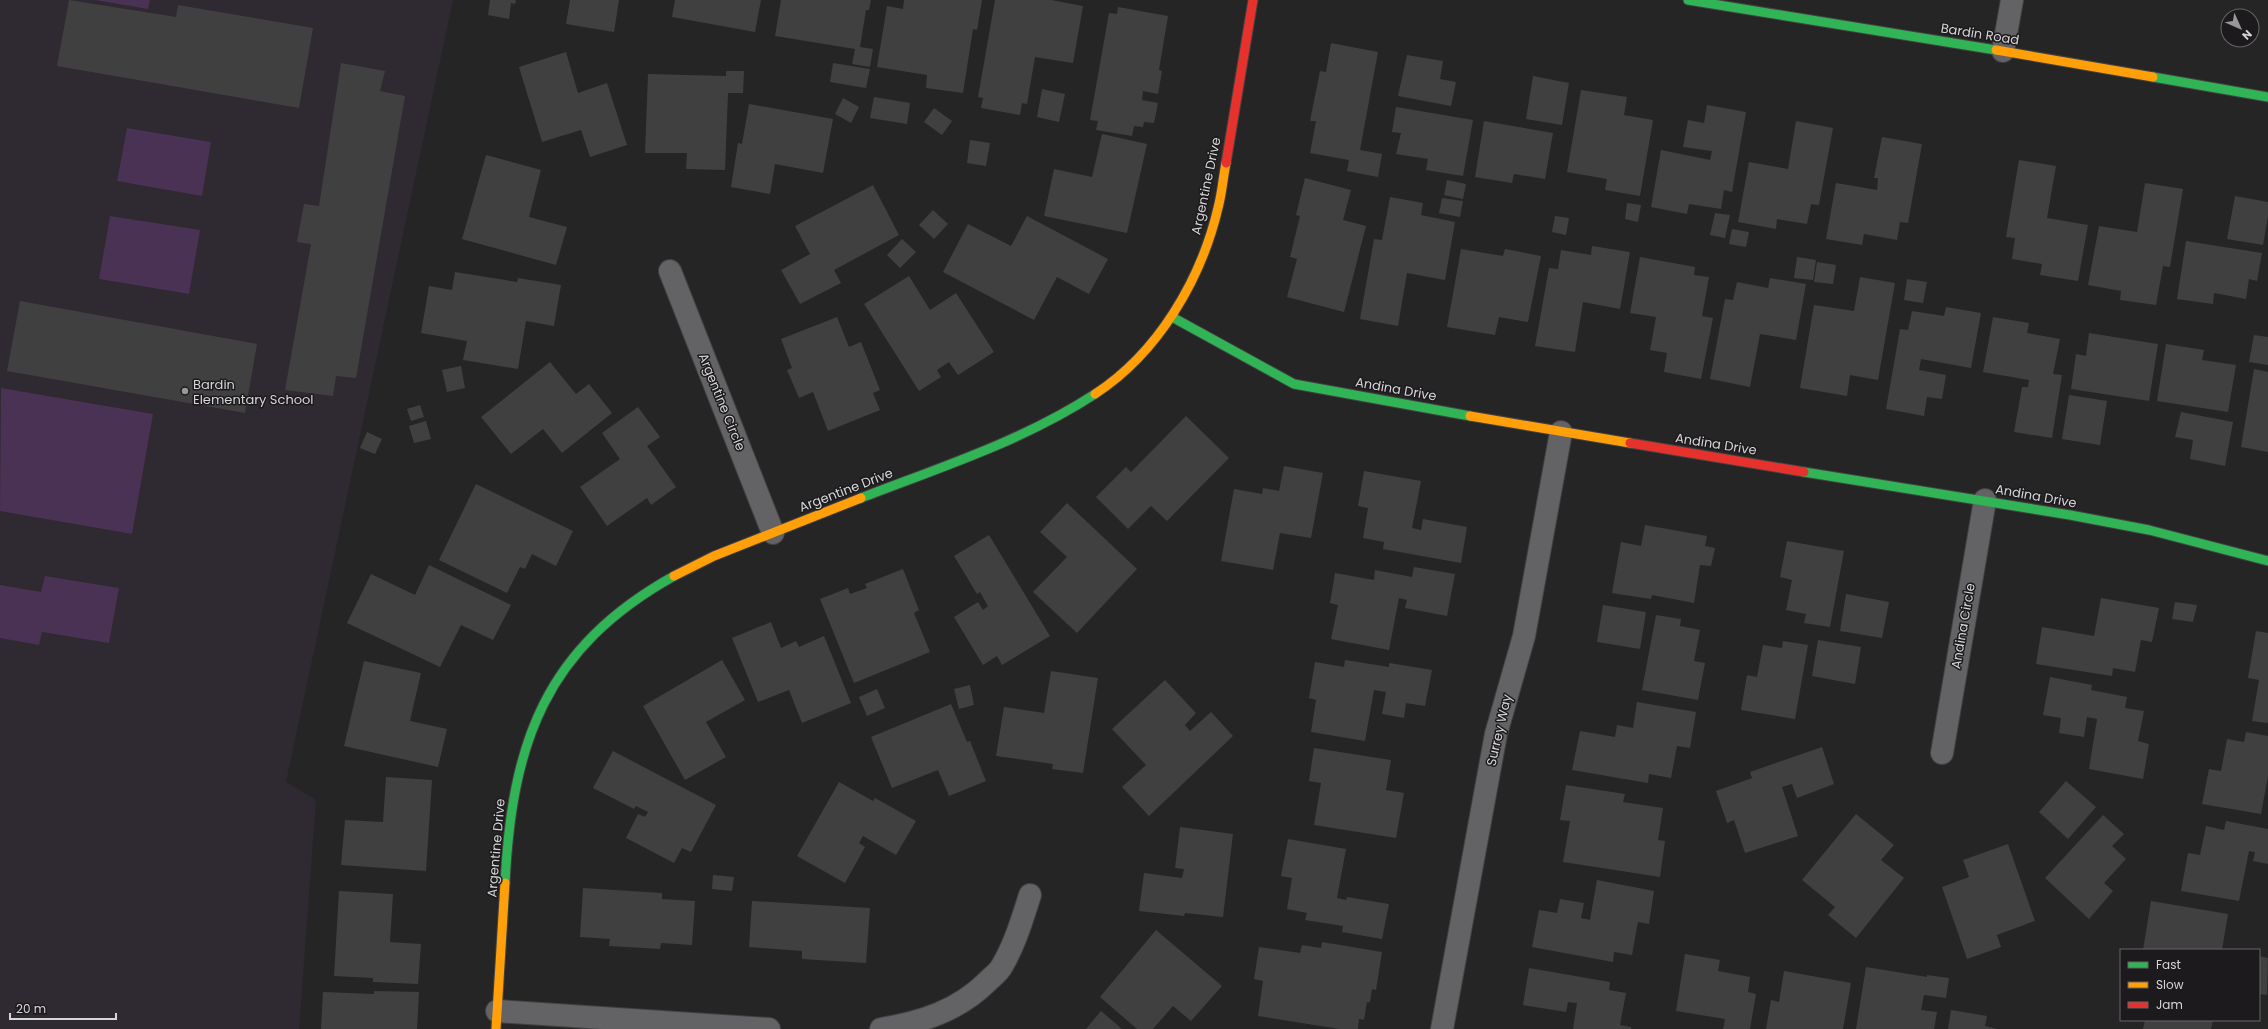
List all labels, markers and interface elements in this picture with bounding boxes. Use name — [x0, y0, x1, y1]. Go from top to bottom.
north arrow — [2220, 8, 2260, 48]
street label: Bardin Road — [1939, 18, 2021, 50]
text: N — [2238, 26, 2256, 44]
street label: Argentine Drive — [1186, 136, 1226, 236]
street label: Argentine Circle — [694, 350, 750, 454]
street label: Andina Drive — [1354, 373, 1438, 405]
place label: Bardin Elementary School — [193, 375, 314, 409]
marker: Bardin Elementary School — [180, 386, 190, 396]
street label: Andina Drive — [1674, 428, 1758, 460]
street label: Argentine Drive — [796, 463, 896, 517]
street label: Andina Drive — [1994, 480, 2078, 512]
street label: Andina Circle — [1946, 582, 1980, 670]
street label: Surrey Way — [1481, 691, 1517, 768]
street label: Argentine Drive — [482, 798, 510, 898]
legend — [2120, 949, 2260, 1021]
text: Fast — [2156, 956, 2181, 973]
text: Slow — [2156, 976, 2184, 993]
scale bar — [10, 995, 116, 1021]
text: Jam — [2156, 996, 2183, 1013]
text: 20 m — [16, 1000, 46, 1017]

